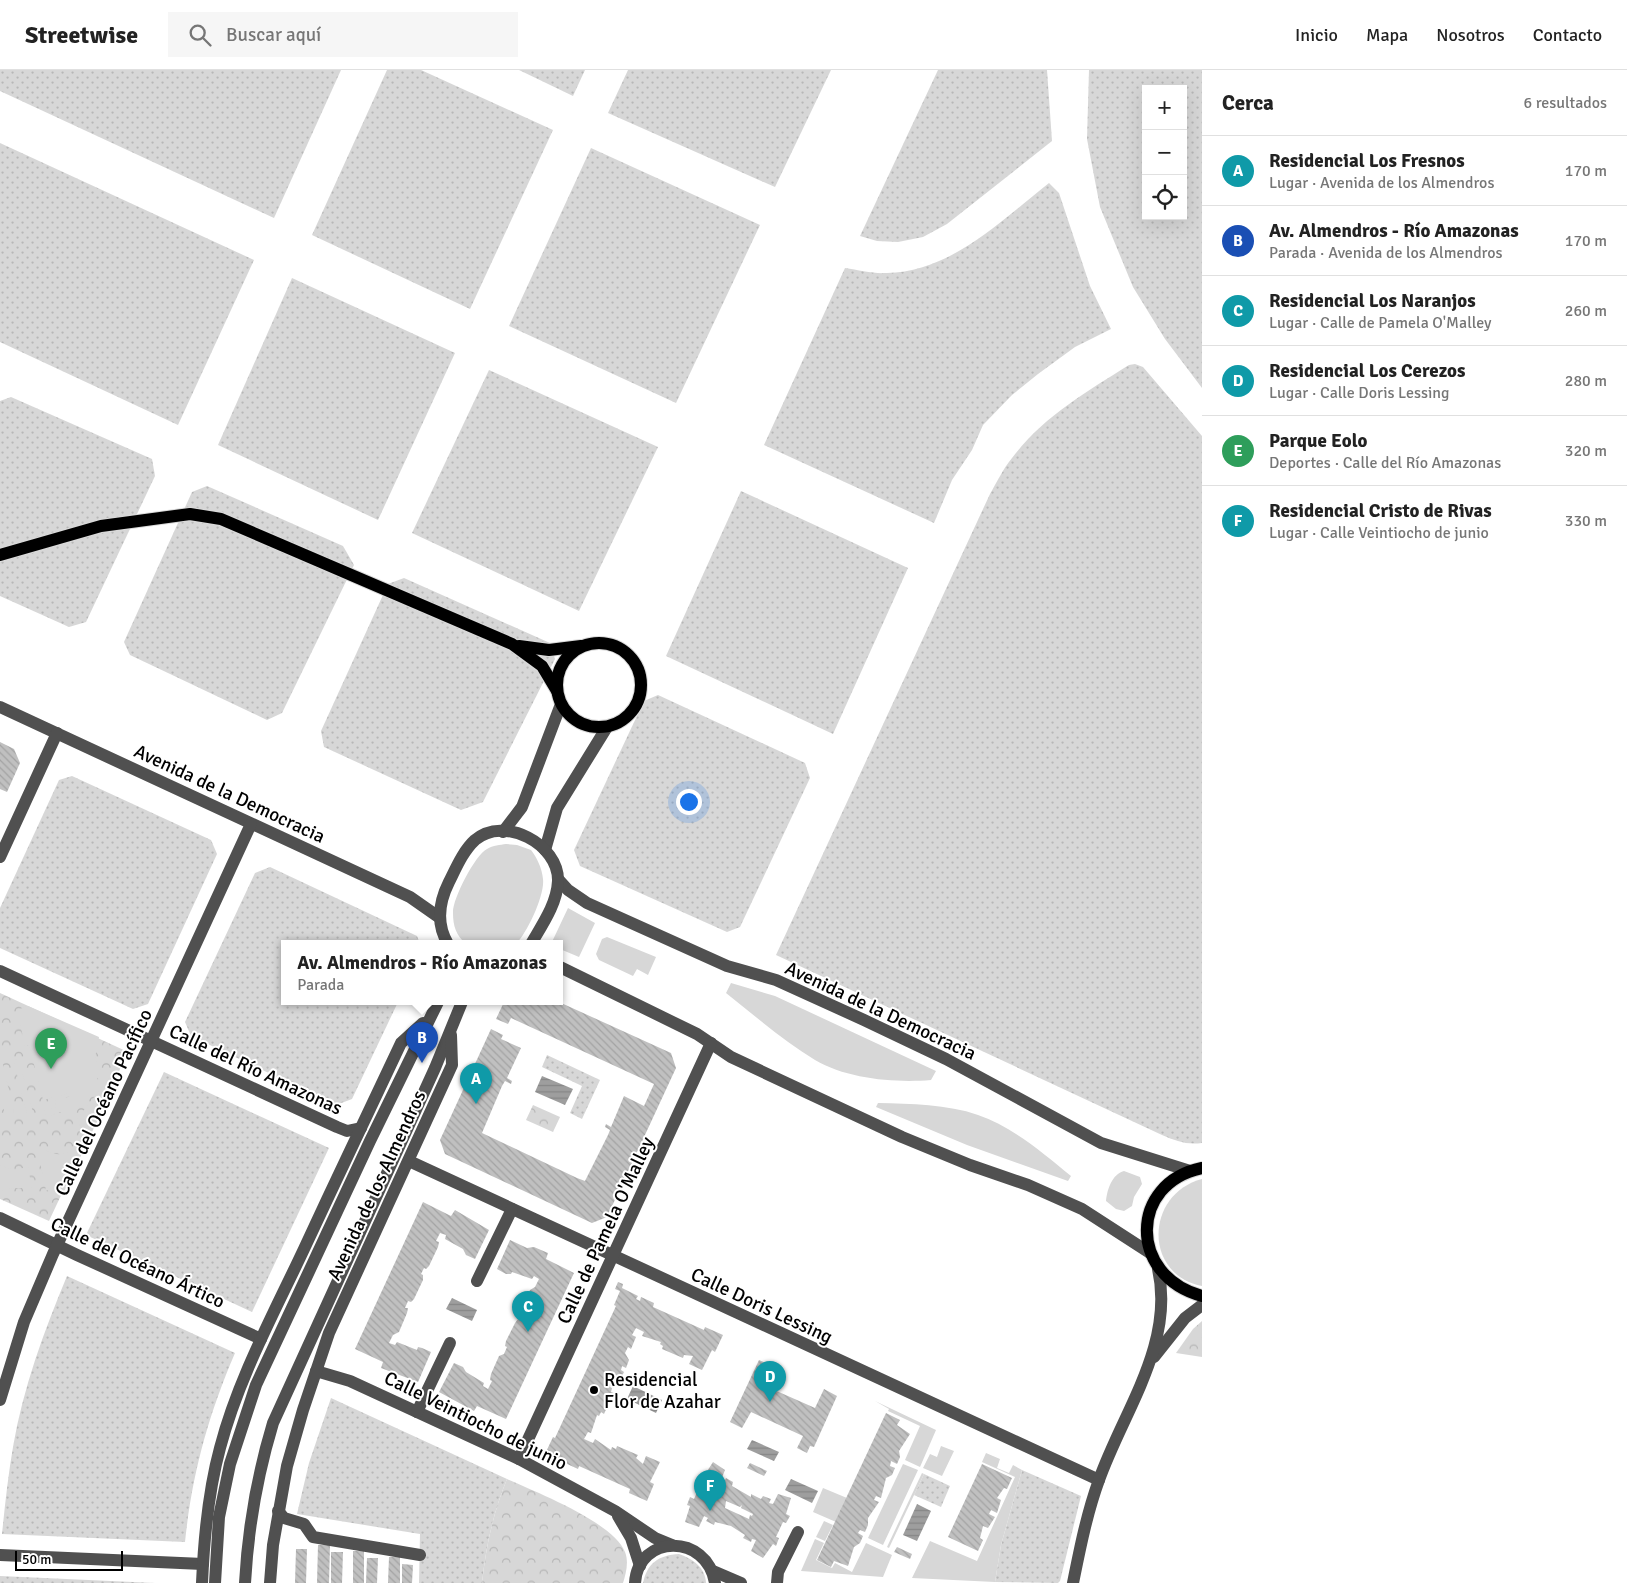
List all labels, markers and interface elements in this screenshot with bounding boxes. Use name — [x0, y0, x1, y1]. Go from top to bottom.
search box — [168, 12, 518, 57]
text: Streetwise — [25, 20, 138, 50]
icon: search — [186, 21, 214, 49]
text: Buscar aquí — [226, 23, 321, 47]
text: Inicio — [1295, 24, 1338, 46]
text: Mapa — [1366, 24, 1408, 46]
text: Nosotros — [1436, 24, 1505, 46]
text: Contacto — [1533, 24, 1602, 46]
map controls — [1142, 85, 1187, 220]
button: + — [1142, 85, 1187, 130]
text: Cerca — [1222, 90, 1274, 116]
text: 6 resultados — [1524, 93, 1607, 113]
button: − — [1142, 130, 1187, 175]
text: Residencial Los Fresnos — [1269, 149, 1465, 173]
text: A — [1233, 161, 1243, 181]
text: 170 m — [1565, 161, 1607, 181]
text: Lugar · Avenida de los Almendros — [1269, 173, 1494, 193]
button: locate — [1142, 175, 1187, 220]
text: Av. Almendros - Río Amazonas — [1269, 219, 1519, 243]
text: B — [1233, 231, 1243, 251]
text: 170 m — [1565, 231, 1607, 251]
text: Parada · Avenida de los Almendros — [1269, 243, 1503, 263]
text: Residencial Los Naranjos — [1269, 289, 1476, 313]
text: C — [1233, 301, 1243, 321]
text: 260 m — [1565, 301, 1607, 321]
text: Lugar · Calle de Pamela O'Malley — [1269, 313, 1491, 333]
text: Residencial Los Cerezos — [1269, 359, 1465, 383]
text: D — [1233, 371, 1243, 391]
text: 280 m — [1565, 371, 1607, 391]
text: Lugar · Calle Doris Lessing — [1269, 383, 1450, 403]
text: Parque Eolo — [1269, 429, 1367, 453]
text: E — [1233, 441, 1243, 461]
text: 320 m — [1565, 441, 1607, 461]
text: Deportes · Calle del Río Amazonas — [1269, 453, 1501, 473]
text: Residencial Cristo de Rivas — [1269, 499, 1492, 523]
text: F — [1234, 511, 1242, 531]
text: 330 m — [1565, 511, 1607, 531]
text: Lugar · Calle Veintiocho de junio — [1269, 523, 1489, 543]
street label: Avenida de la Democracia — [130, 739, 329, 849]
your location — [676, 789, 702, 815]
popup — [281, 940, 563, 1005]
text: Av. Almendros - Río Amazonas — [297, 951, 547, 975]
street label: Avenida de la Democracia — [781, 956, 980, 1066]
text: Parada — [297, 975, 344, 995]
street label: Calle del Océano Pacífico — [50, 1005, 158, 1200]
street label: Calle del Río Amazonas — [165, 1019, 346, 1121]
pin: B — [406, 1022, 438, 1063]
pin: E — [35, 1028, 67, 1069]
pin: A — [460, 1063, 492, 1104]
street label: Avenida de los Almendros — [322, 1087, 432, 1284]
street label: Calle de Pamela O'Malley — [552, 1133, 660, 1328]
street label: Calle del Océano Ártico — [47, 1212, 229, 1314]
street label: Calle Doris Lessing — [687, 1263, 836, 1349]
pin: C — [512, 1291, 544, 1332]
pin: D — [754, 1361, 786, 1402]
street label: Calle Veintiocho de junio — [380, 1366, 571, 1476]
place label: Residencial Flor de Azahar — [604, 1368, 721, 1414]
marker: Residencial Flor de Azahar — [588, 1384, 600, 1396]
pin: F — [694, 1470, 726, 1511]
scale bar — [15, 1548, 122, 1571]
text: 50 m — [22, 1551, 51, 1568]

